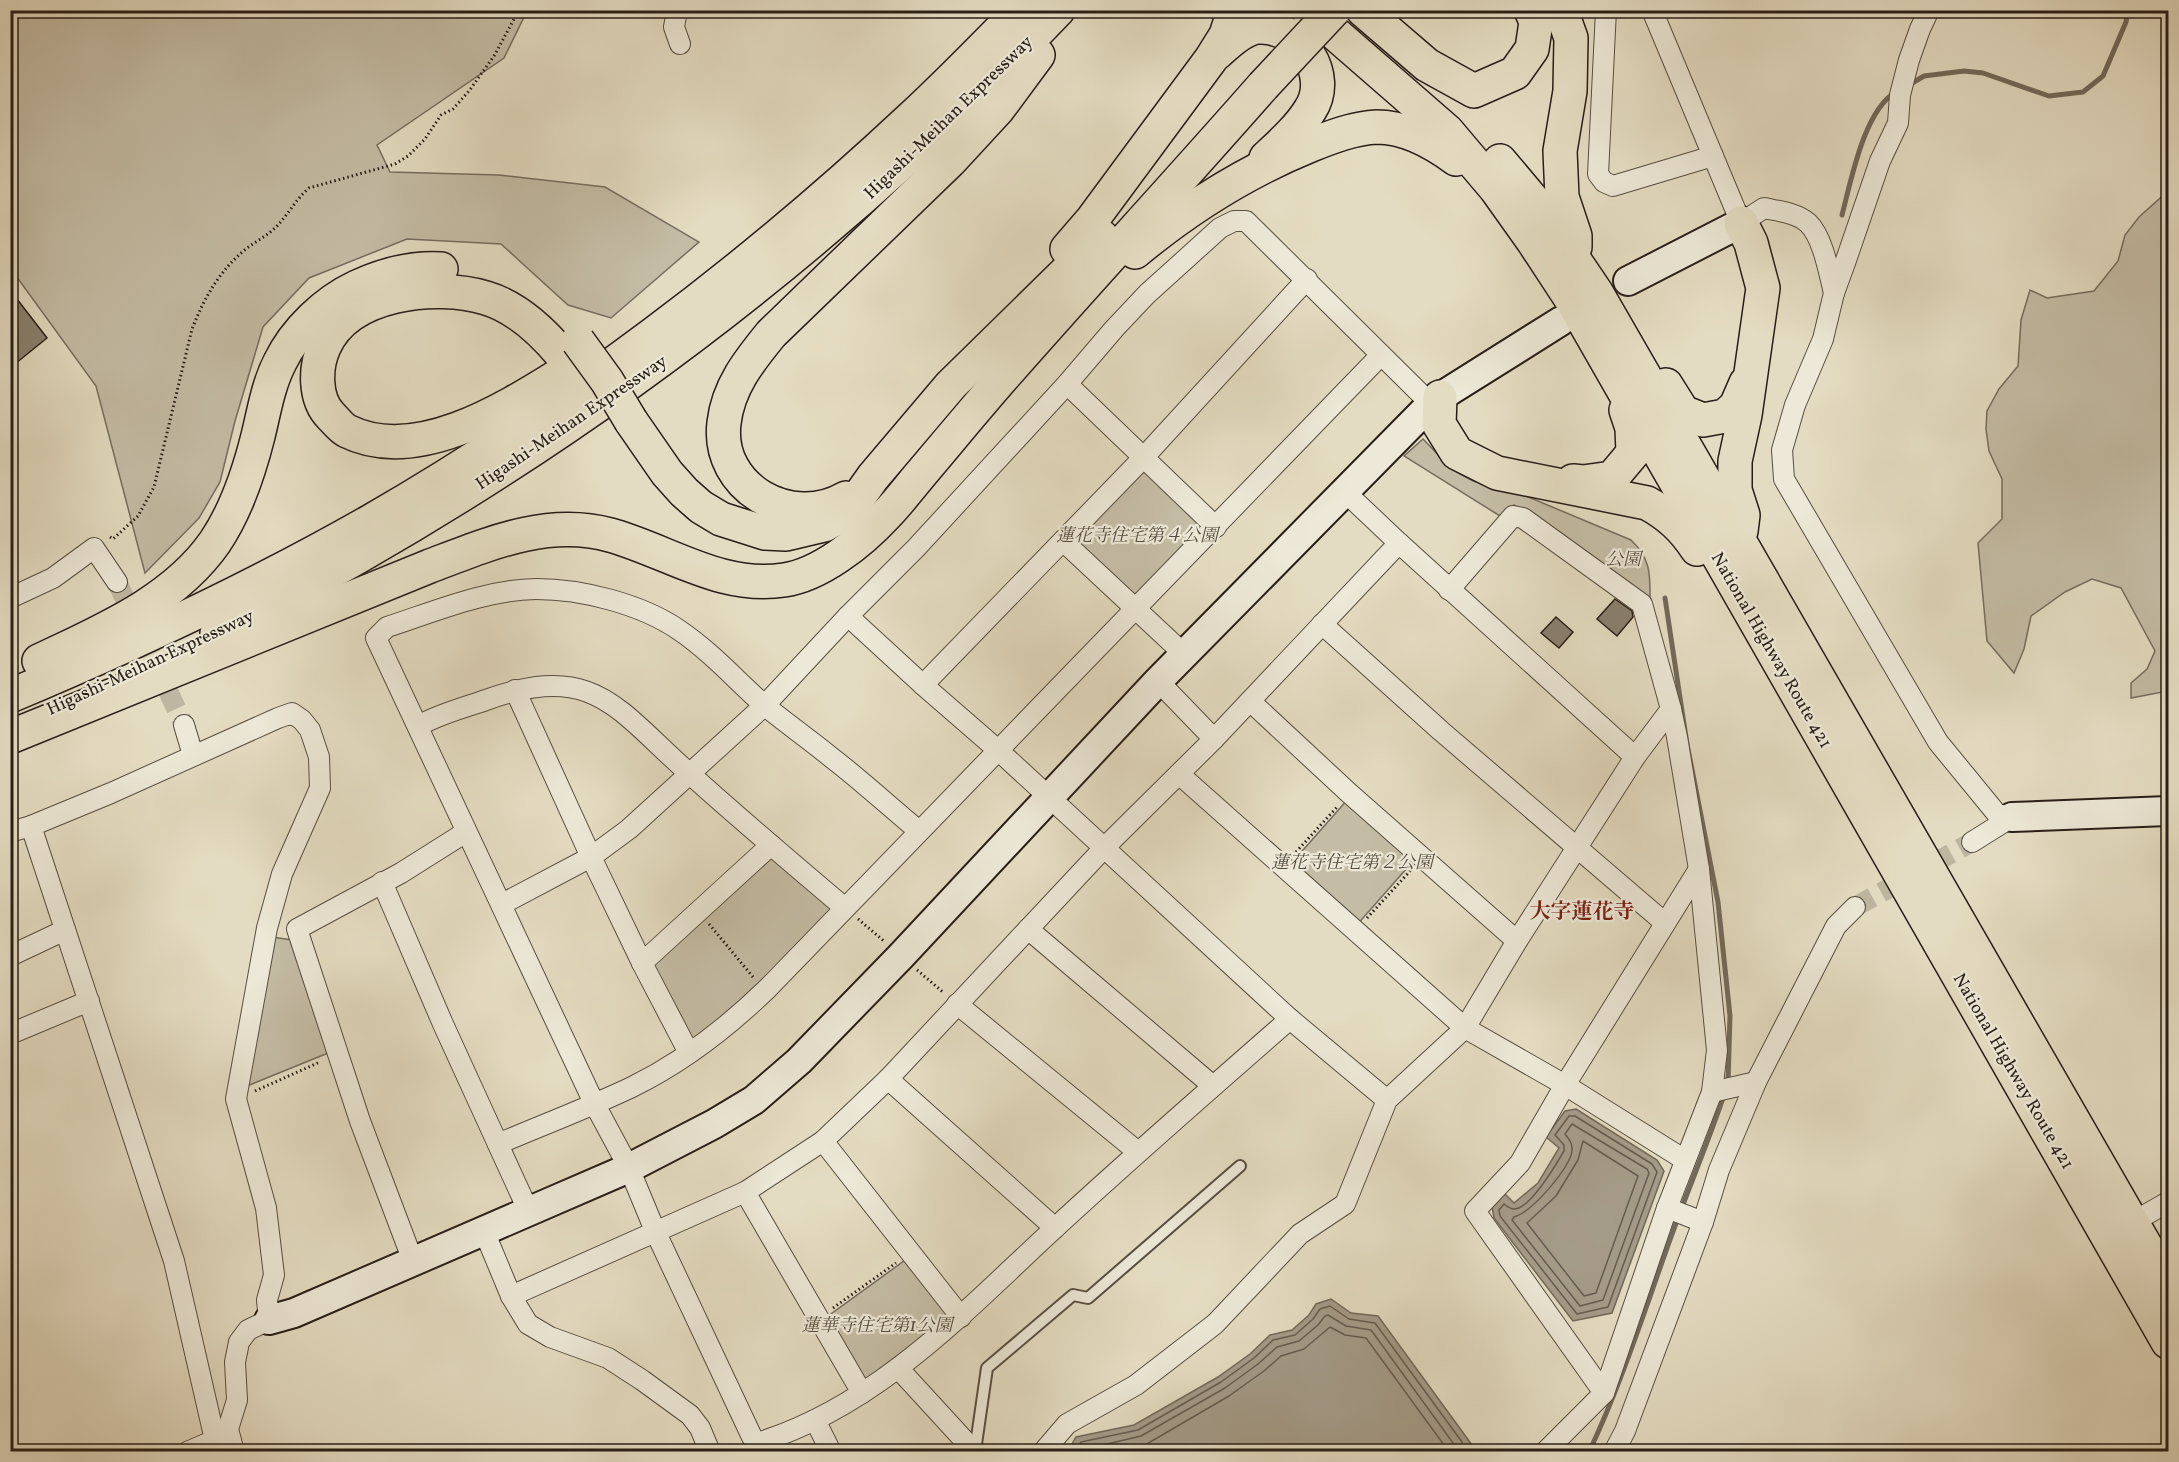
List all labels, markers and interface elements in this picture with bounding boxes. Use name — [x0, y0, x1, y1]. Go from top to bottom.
street label: Higashi-Meihan Expressway — [859, 30, 1039, 206]
street label: Higashi-Meihan Expressway — [471, 349, 673, 497]
park label: 蓮花寺住宅第４公園 — [1056, 524, 1221, 549]
park label: 公園 — [1605, 548, 1644, 573]
street label: National Highway Route 421 — [1704, 548, 1837, 753]
street label: Higashi-Meihan Expressway — [43, 604, 259, 723]
park label: 蓮花寺住宅第２公園 — [1271, 851, 1436, 876]
district label: 大字蓮花寺 — [1530, 898, 1635, 927]
street label: National Highway Route 421 — [1946, 969, 2079, 1174]
park label: 蓮華寺住宅第1公園 — [802, 1314, 955, 1339]

